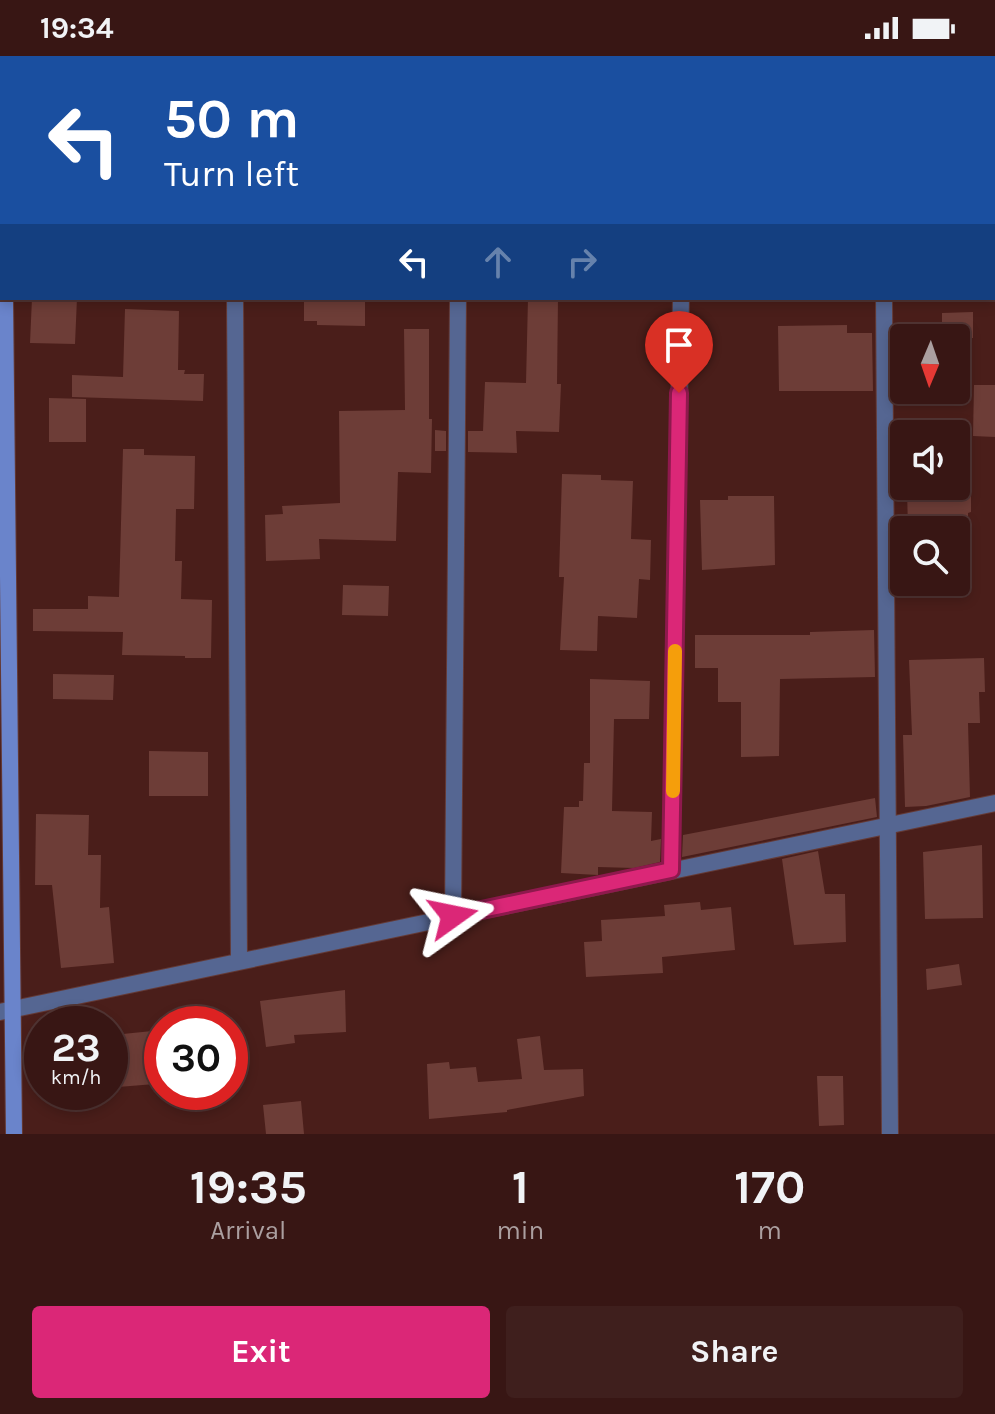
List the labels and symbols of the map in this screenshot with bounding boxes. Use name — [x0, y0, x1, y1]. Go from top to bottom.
pin — [645, 311, 713, 393]
north arrow — [890, 324, 970, 404]
position arrow — [411, 874, 495, 958]
speed limit sign: 30 — [144, 1006, 248, 1110]

